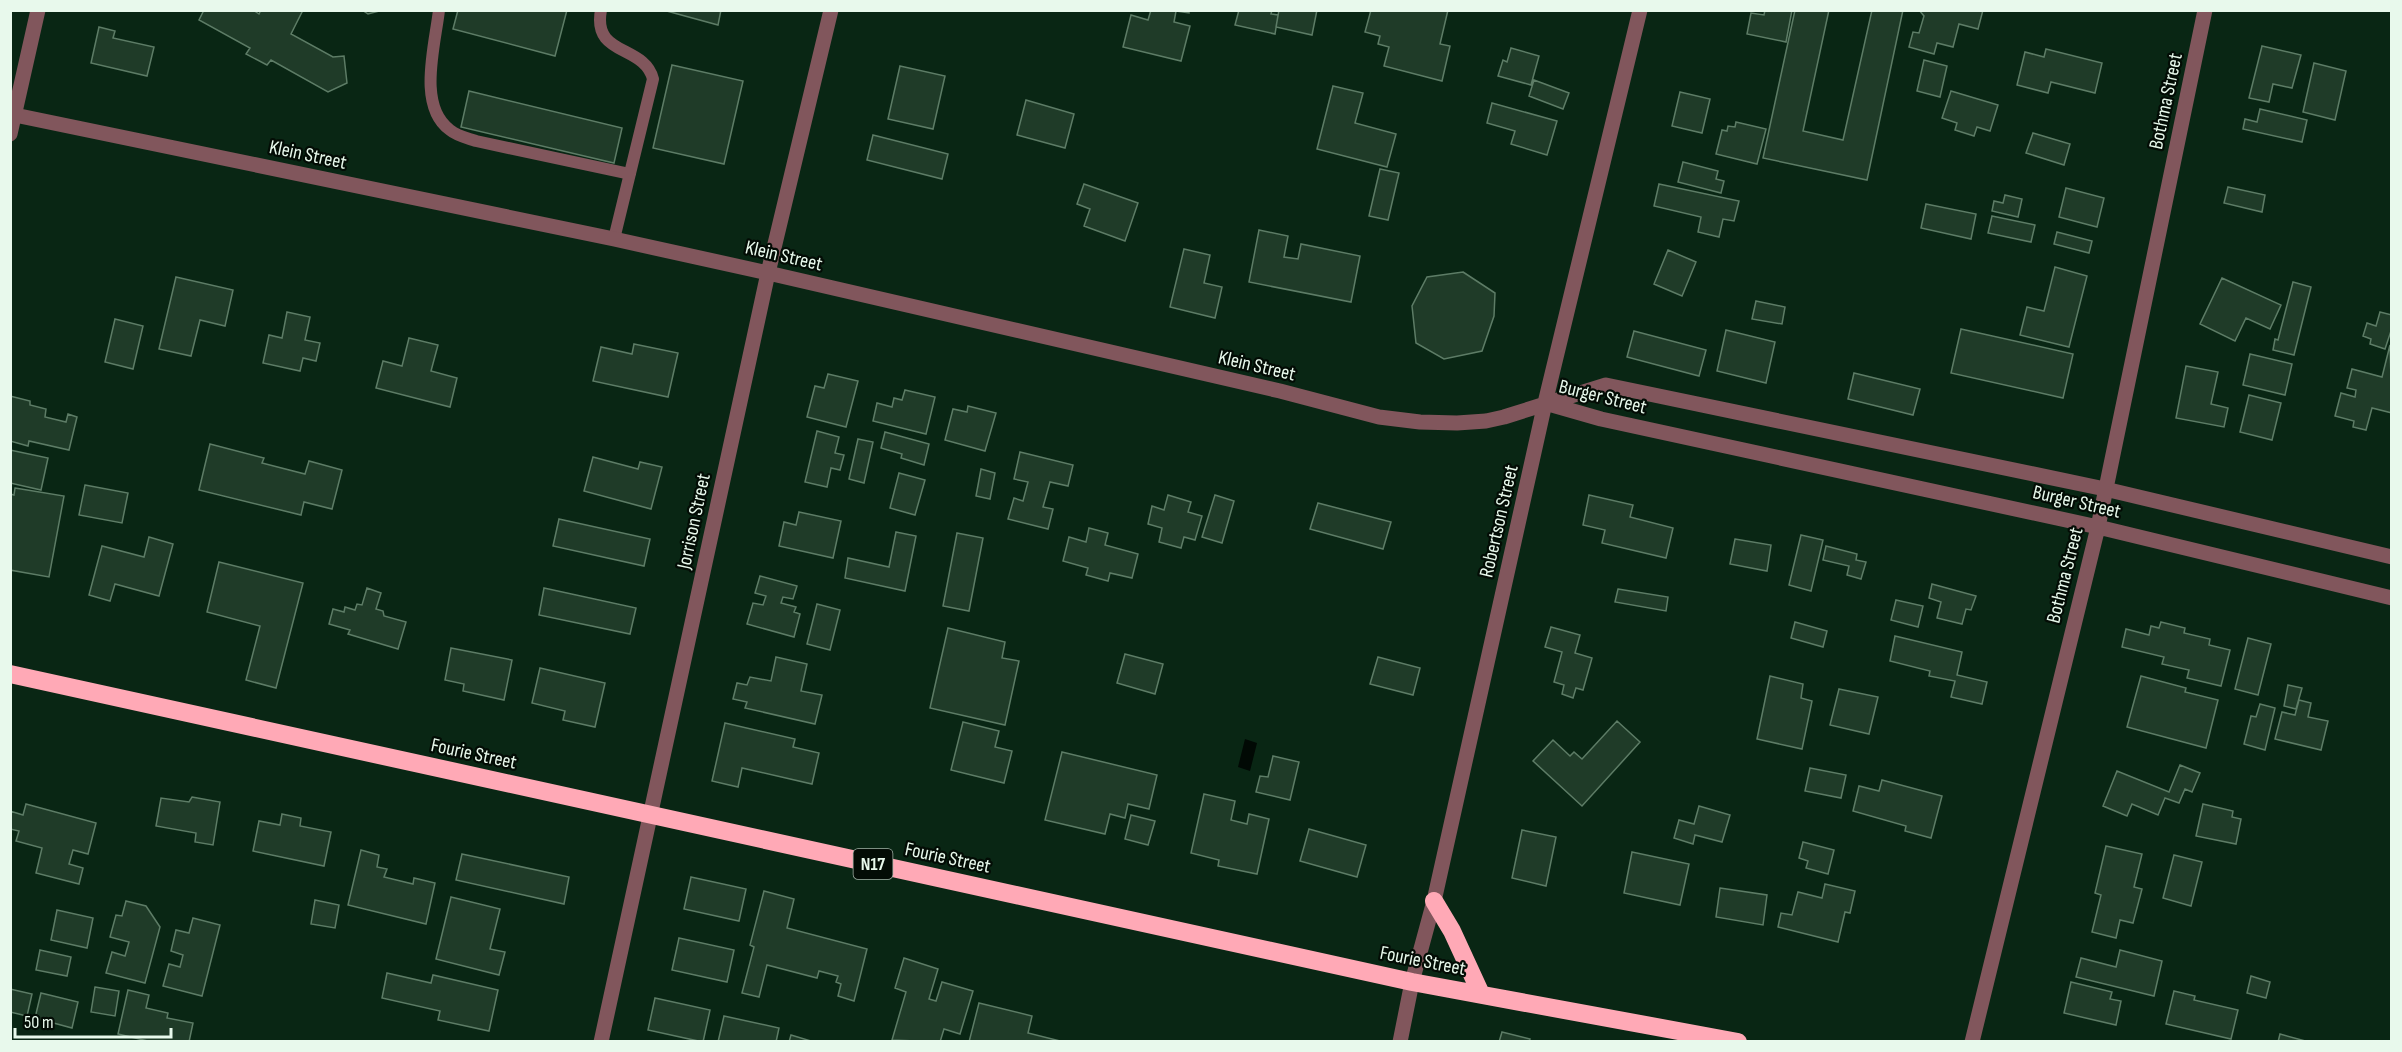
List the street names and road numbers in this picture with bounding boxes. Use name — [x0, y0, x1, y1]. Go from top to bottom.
street label: Bothma Street — [2144, 51, 2188, 152]
street label: Klein Street — [267, 135, 349, 175]
street label: Klein Street — [743, 235, 825, 276]
street label: Klein Street — [1216, 345, 1298, 386]
street label: Burger Street — [1556, 374, 1649, 419]
street label: Robertson Street — [1474, 462, 1524, 580]
street label: Jorrison Street — [672, 471, 716, 572]
street label: Burger Street — [2030, 480, 2123, 524]
street label: Bothma Street — [2041, 525, 2088, 626]
street label: Fourie Street — [429, 733, 519, 775]
street label: Fourie Street — [903, 837, 993, 879]
road number: N17 — [854, 849, 892, 879]
street label: Fourie Street — [1378, 941, 1468, 981]

